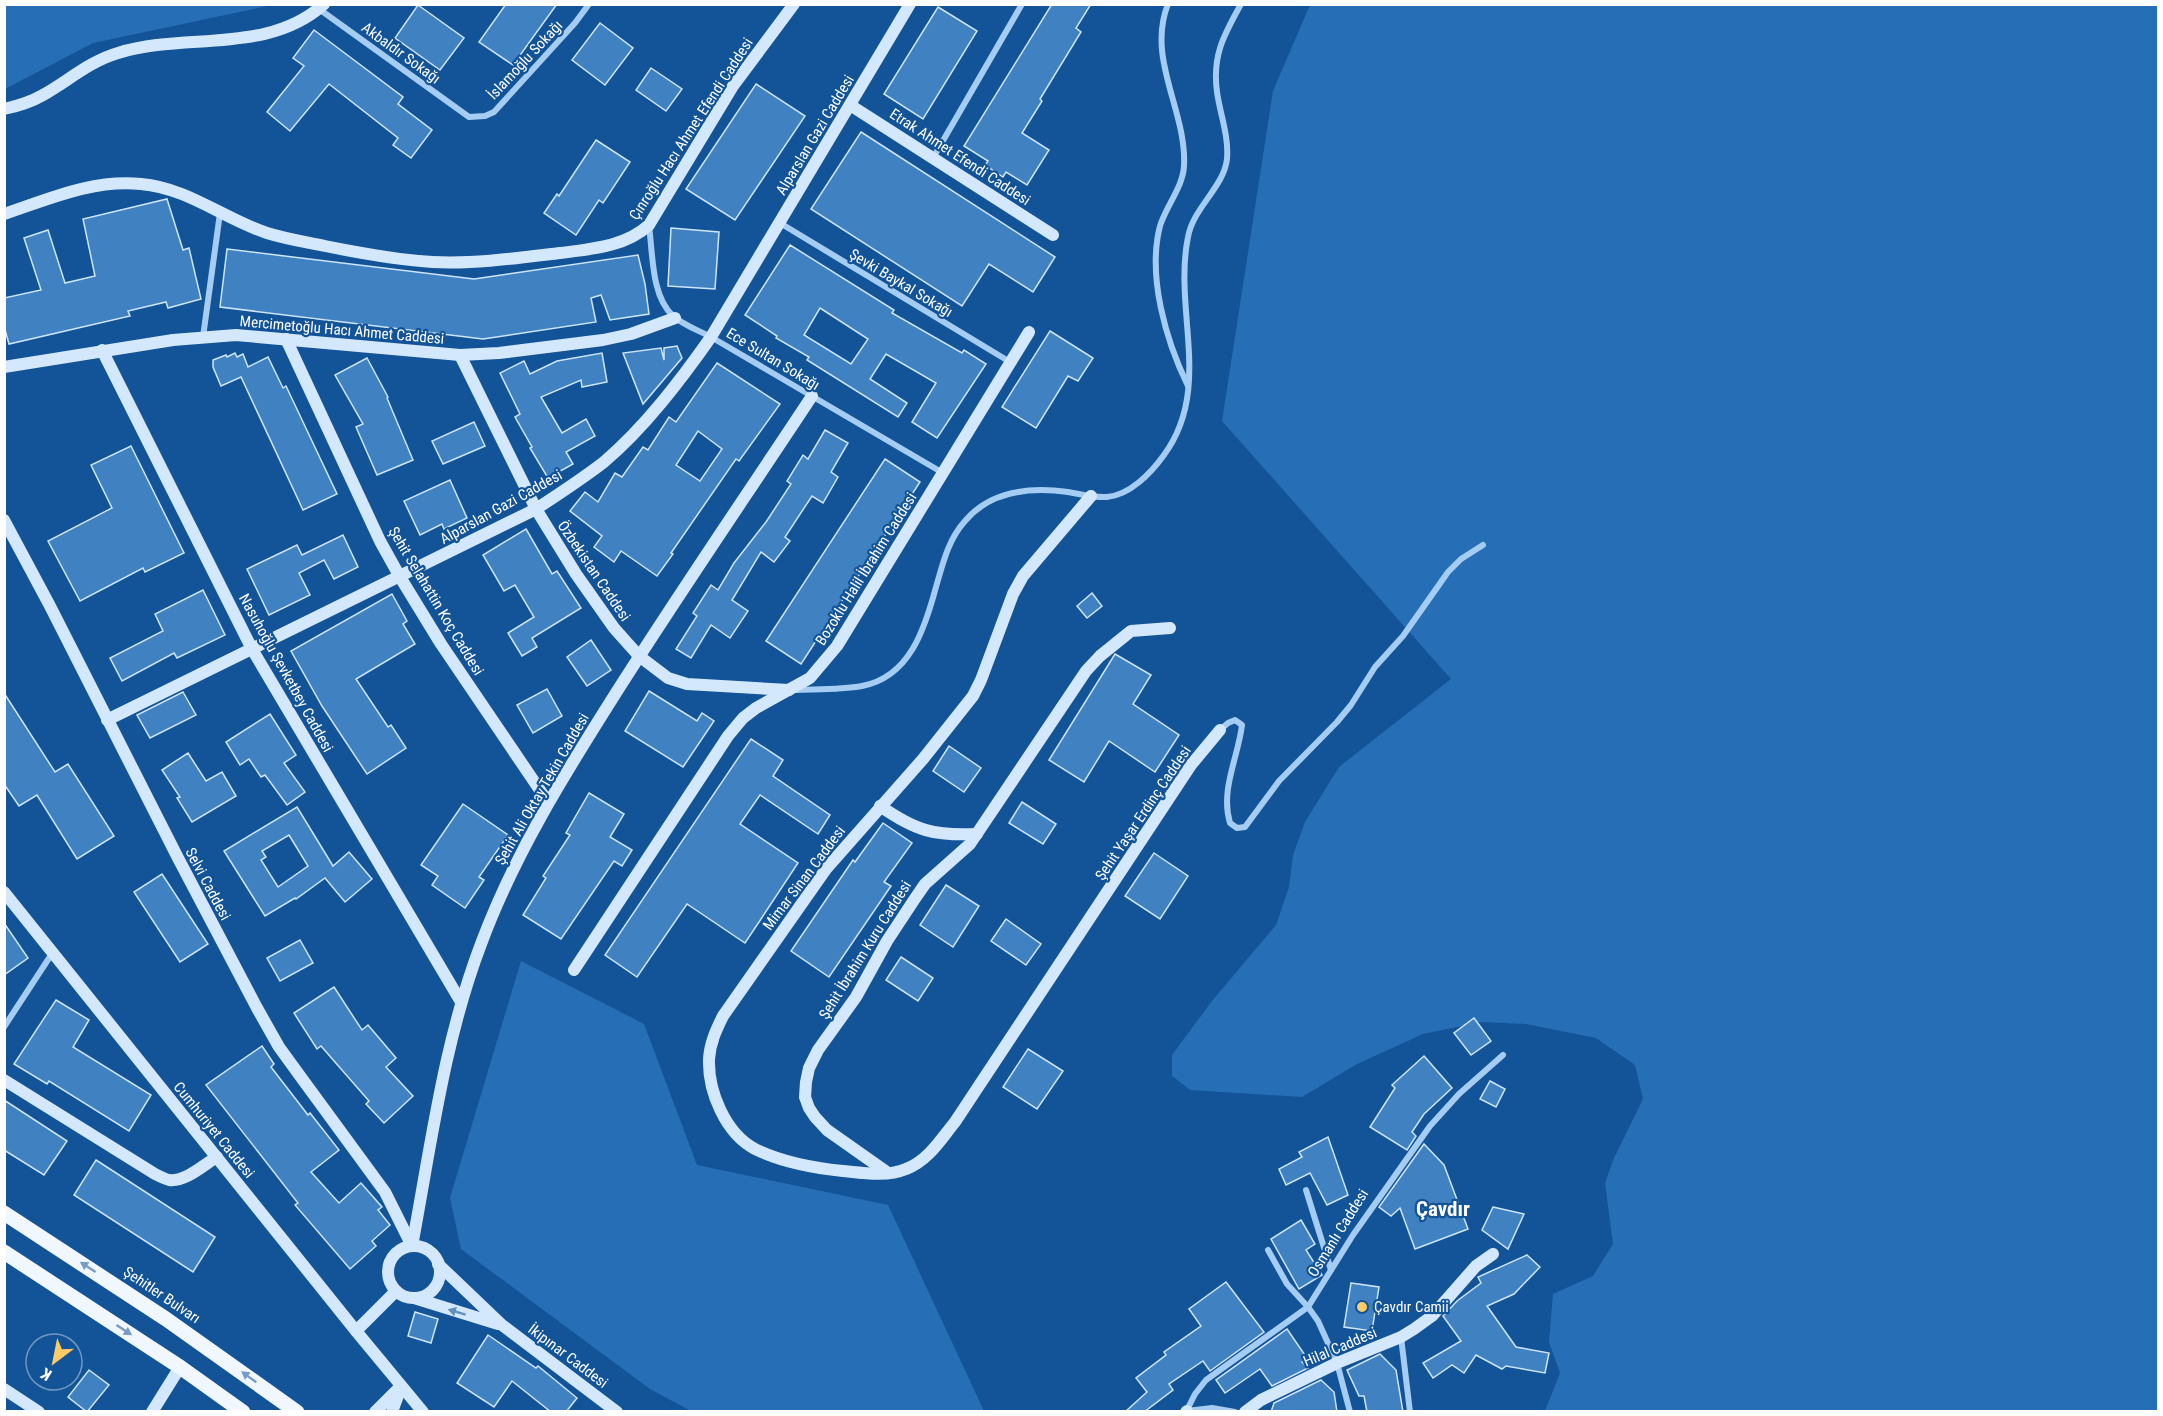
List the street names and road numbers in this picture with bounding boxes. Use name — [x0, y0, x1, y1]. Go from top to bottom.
street label: İslamoğlu Sokağı — [484, 17, 566, 103]
street label: Akbaldır Sokağı — [358, 19, 444, 87]
street label: Çınroğlu Hacı Ahmet Efendi Caddesi — [625, 34, 757, 224]
street label: Alparslan Gazi Caddesi — [772, 72, 858, 198]
street label: Etrak Ahmet Efendi Caddesi — [886, 105, 1034, 209]
street label: Şevki Baykal Sokağı — [846, 245, 956, 321]
street label: Mercimetoğlu Hacı Ahmet Caddesi — [239, 312, 445, 348]
street label: Ece Sultan Sokağı — [723, 324, 823, 394]
street label: Alparslan Gazi Caddesi — [437, 466, 565, 548]
street label: Bozoklu Halil İbrahim Caddesi — [812, 489, 920, 649]
street label: Özbekistan Caddesi — [554, 517, 634, 625]
street label: Şehit Selahattin Koç Caddesi — [384, 523, 488, 679]
street label: Nasuhoğlu Şevketbey Caddesi — [235, 591, 337, 755]
street label: Şehit Ali Oktay Tekin Caddesi — [491, 710, 593, 868]
street label: Şehit Yaşar Erdinç Caddesi — [1091, 742, 1195, 884]
street label: Mimar Sinan Caddesi — [759, 822, 849, 934]
street label: Selvi Caddesi — [181, 845, 235, 923]
street label: Şehit İbrahim Kuru Caddesi — [815, 877, 915, 1023]
street label: Cumhuriyet Caddesi — [170, 1078, 258, 1182]
street label: Osmanlı Caddesi — [1304, 1186, 1372, 1280]
street label: Şehitler Bulvarı — [120, 1263, 204, 1327]
street label: İkipınar Caddesi — [525, 1320, 611, 1392]
street label: Hilal Caddesi — [1301, 1323, 1379, 1371]

